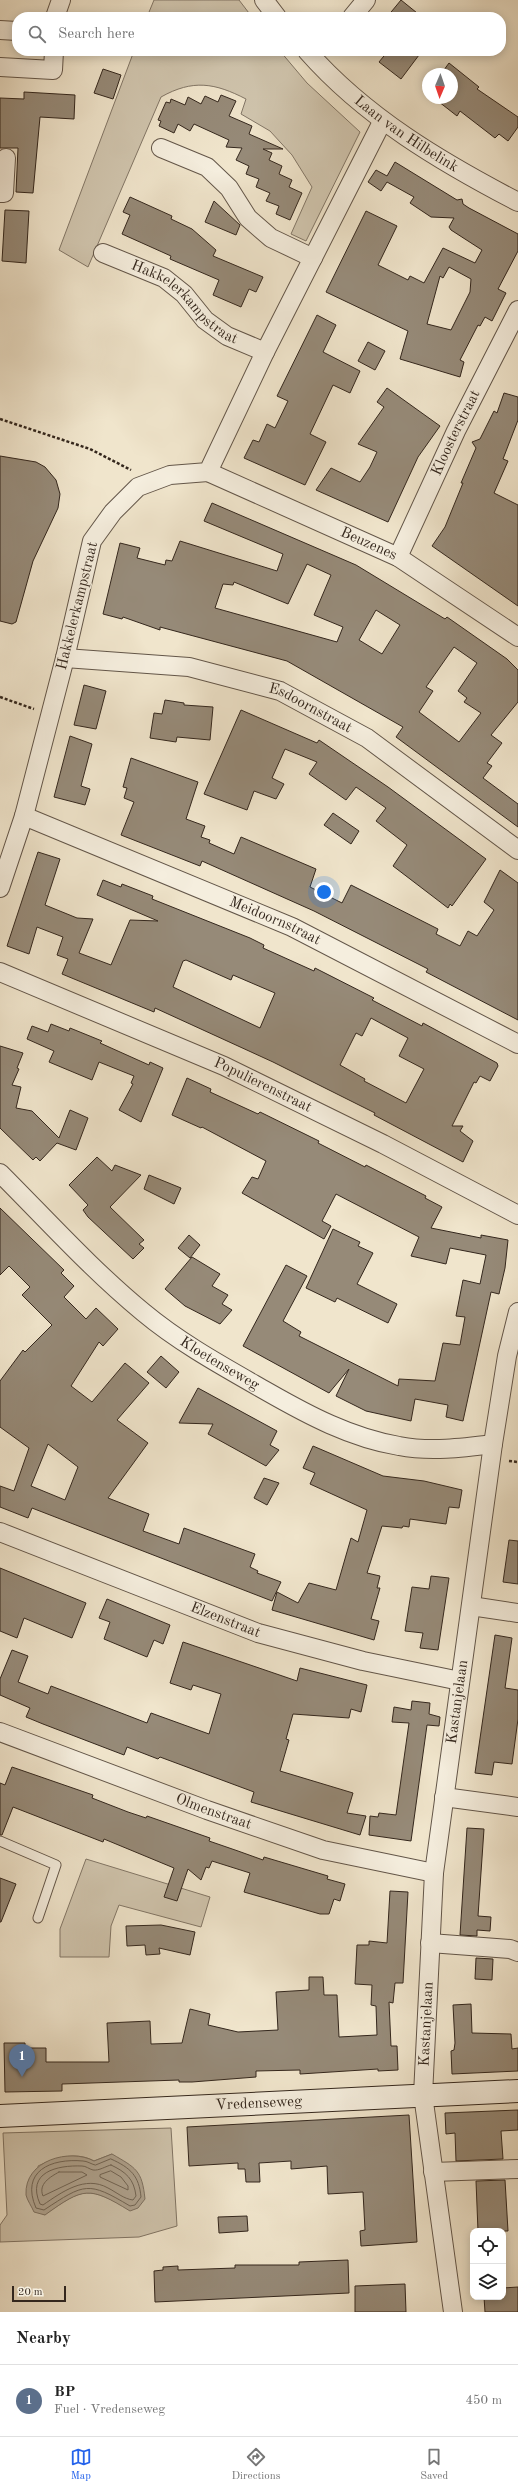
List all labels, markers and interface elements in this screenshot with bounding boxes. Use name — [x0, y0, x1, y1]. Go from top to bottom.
search box — [12, 12, 506, 56]
icon: search — [26, 23, 48, 45]
text: Search here — [58, 27, 135, 42]
north arrow — [422, 68, 458, 104]
street label: Laan van Hilbelink — [351, 93, 461, 175]
street label: Hakkelerkampstraat — [129, 258, 240, 347]
street label: Kloosterstraat — [429, 388, 483, 478]
street label: Beuzenes — [338, 525, 399, 563]
street label: Hakkelerkampstraat — [55, 540, 101, 672]
street label: Esdoornstraat — [267, 681, 354, 736]
your location — [314, 882, 334, 902]
street label: Meidoornstraat — [227, 894, 323, 948]
street label: Populierenstraat — [212, 1055, 314, 1115]
street label: Kloetenseweg — [177, 1334, 262, 1393]
street label: Elzenstraat — [188, 1600, 263, 1641]
street label: Kastanjelaan — [444, 1659, 471, 1745]
street label: Olmenstraat — [173, 1791, 253, 1832]
street label: Kastanjelaan — [417, 1981, 436, 2067]
pin: 1 — [9, 2044, 35, 2077]
street label: Vredenseweg — [215, 2094, 302, 2113]
map controls — [470, 2228, 506, 2300]
button: locate — [470, 2228, 506, 2264]
button: layers — [470, 2264, 506, 2300]
scale bar — [12, 2284, 66, 2303]
text: 20 m — [18, 2287, 43, 2298]
text: Nearby — [16, 2330, 71, 2347]
text: BP — [54, 2385, 75, 2400]
text: 1 — [25, 2394, 33, 2407]
text: 450 m — [465, 2394, 502, 2407]
text: Fuel · Vredenseweg — [54, 2403, 165, 2416]
tab: Map — [70, 2446, 92, 2484]
tab: Directions — [232, 2446, 280, 2484]
tab: Saved — [420, 2446, 448, 2484]

